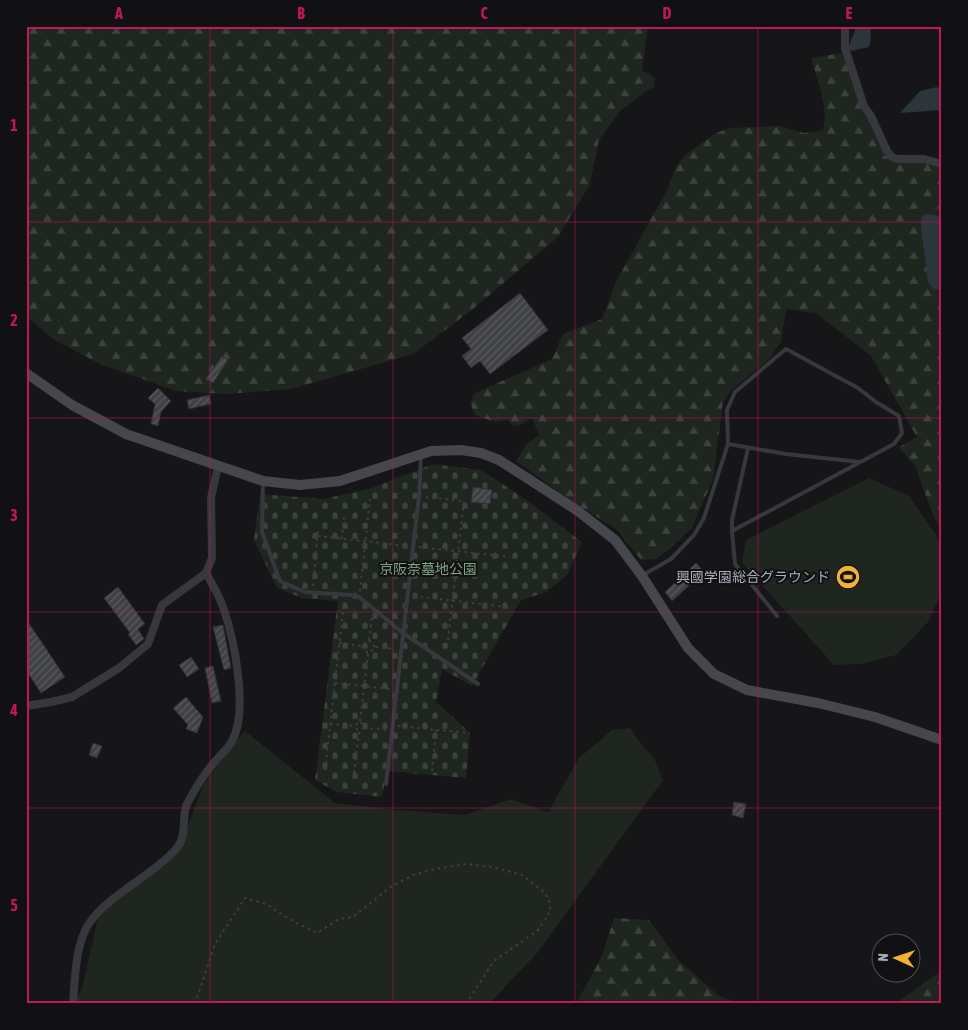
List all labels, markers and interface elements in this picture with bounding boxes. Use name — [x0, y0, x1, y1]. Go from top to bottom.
text: A — [114, 4, 123, 22]
text: B — [297, 4, 305, 22]
text: C — [480, 4, 488, 22]
text: D — [663, 4, 672, 22]
text: E — [846, 4, 853, 22]
text: 1 — [10, 116, 18, 134]
text: 2 — [10, 311, 18, 329]
text: 3 — [10, 506, 18, 524]
park label: 京阪奈墓地公園 — [379, 561, 477, 577]
sports icon: 興國学園総合グラウンド — [835, 564, 861, 590]
place label: 興國学園総合グラウンド — [676, 569, 830, 585]
text: 4 — [9, 701, 18, 719]
text: 5 — [10, 896, 18, 914]
north arrow — [870, 932, 920, 982]
text: N — [875, 953, 891, 962]

